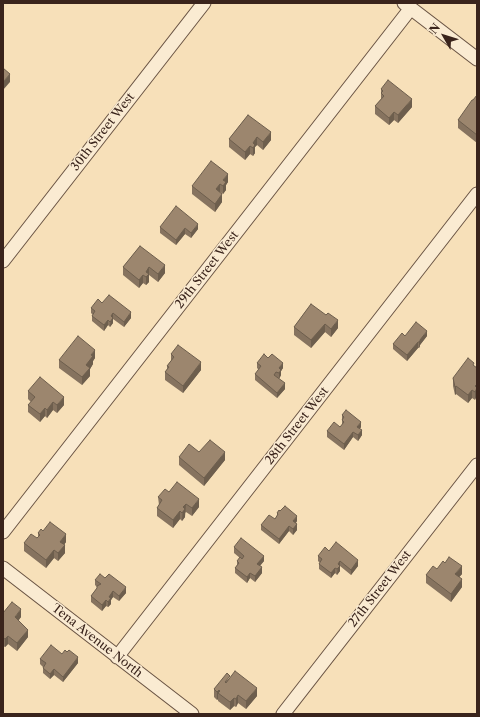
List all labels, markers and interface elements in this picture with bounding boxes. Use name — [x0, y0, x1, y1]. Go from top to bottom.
north arrow — [424, 16, 464, 56]
text: N — [426, 20, 443, 37]
street label: 30th Street West — [68, 90, 138, 174]
street label: 29th Street West — [172, 228, 242, 312]
street label: 28th Street West — [262, 384, 332, 468]
street label: 27th Street West — [346, 548, 414, 630]
street label: Tena Avenue North — [49, 601, 145, 681]

